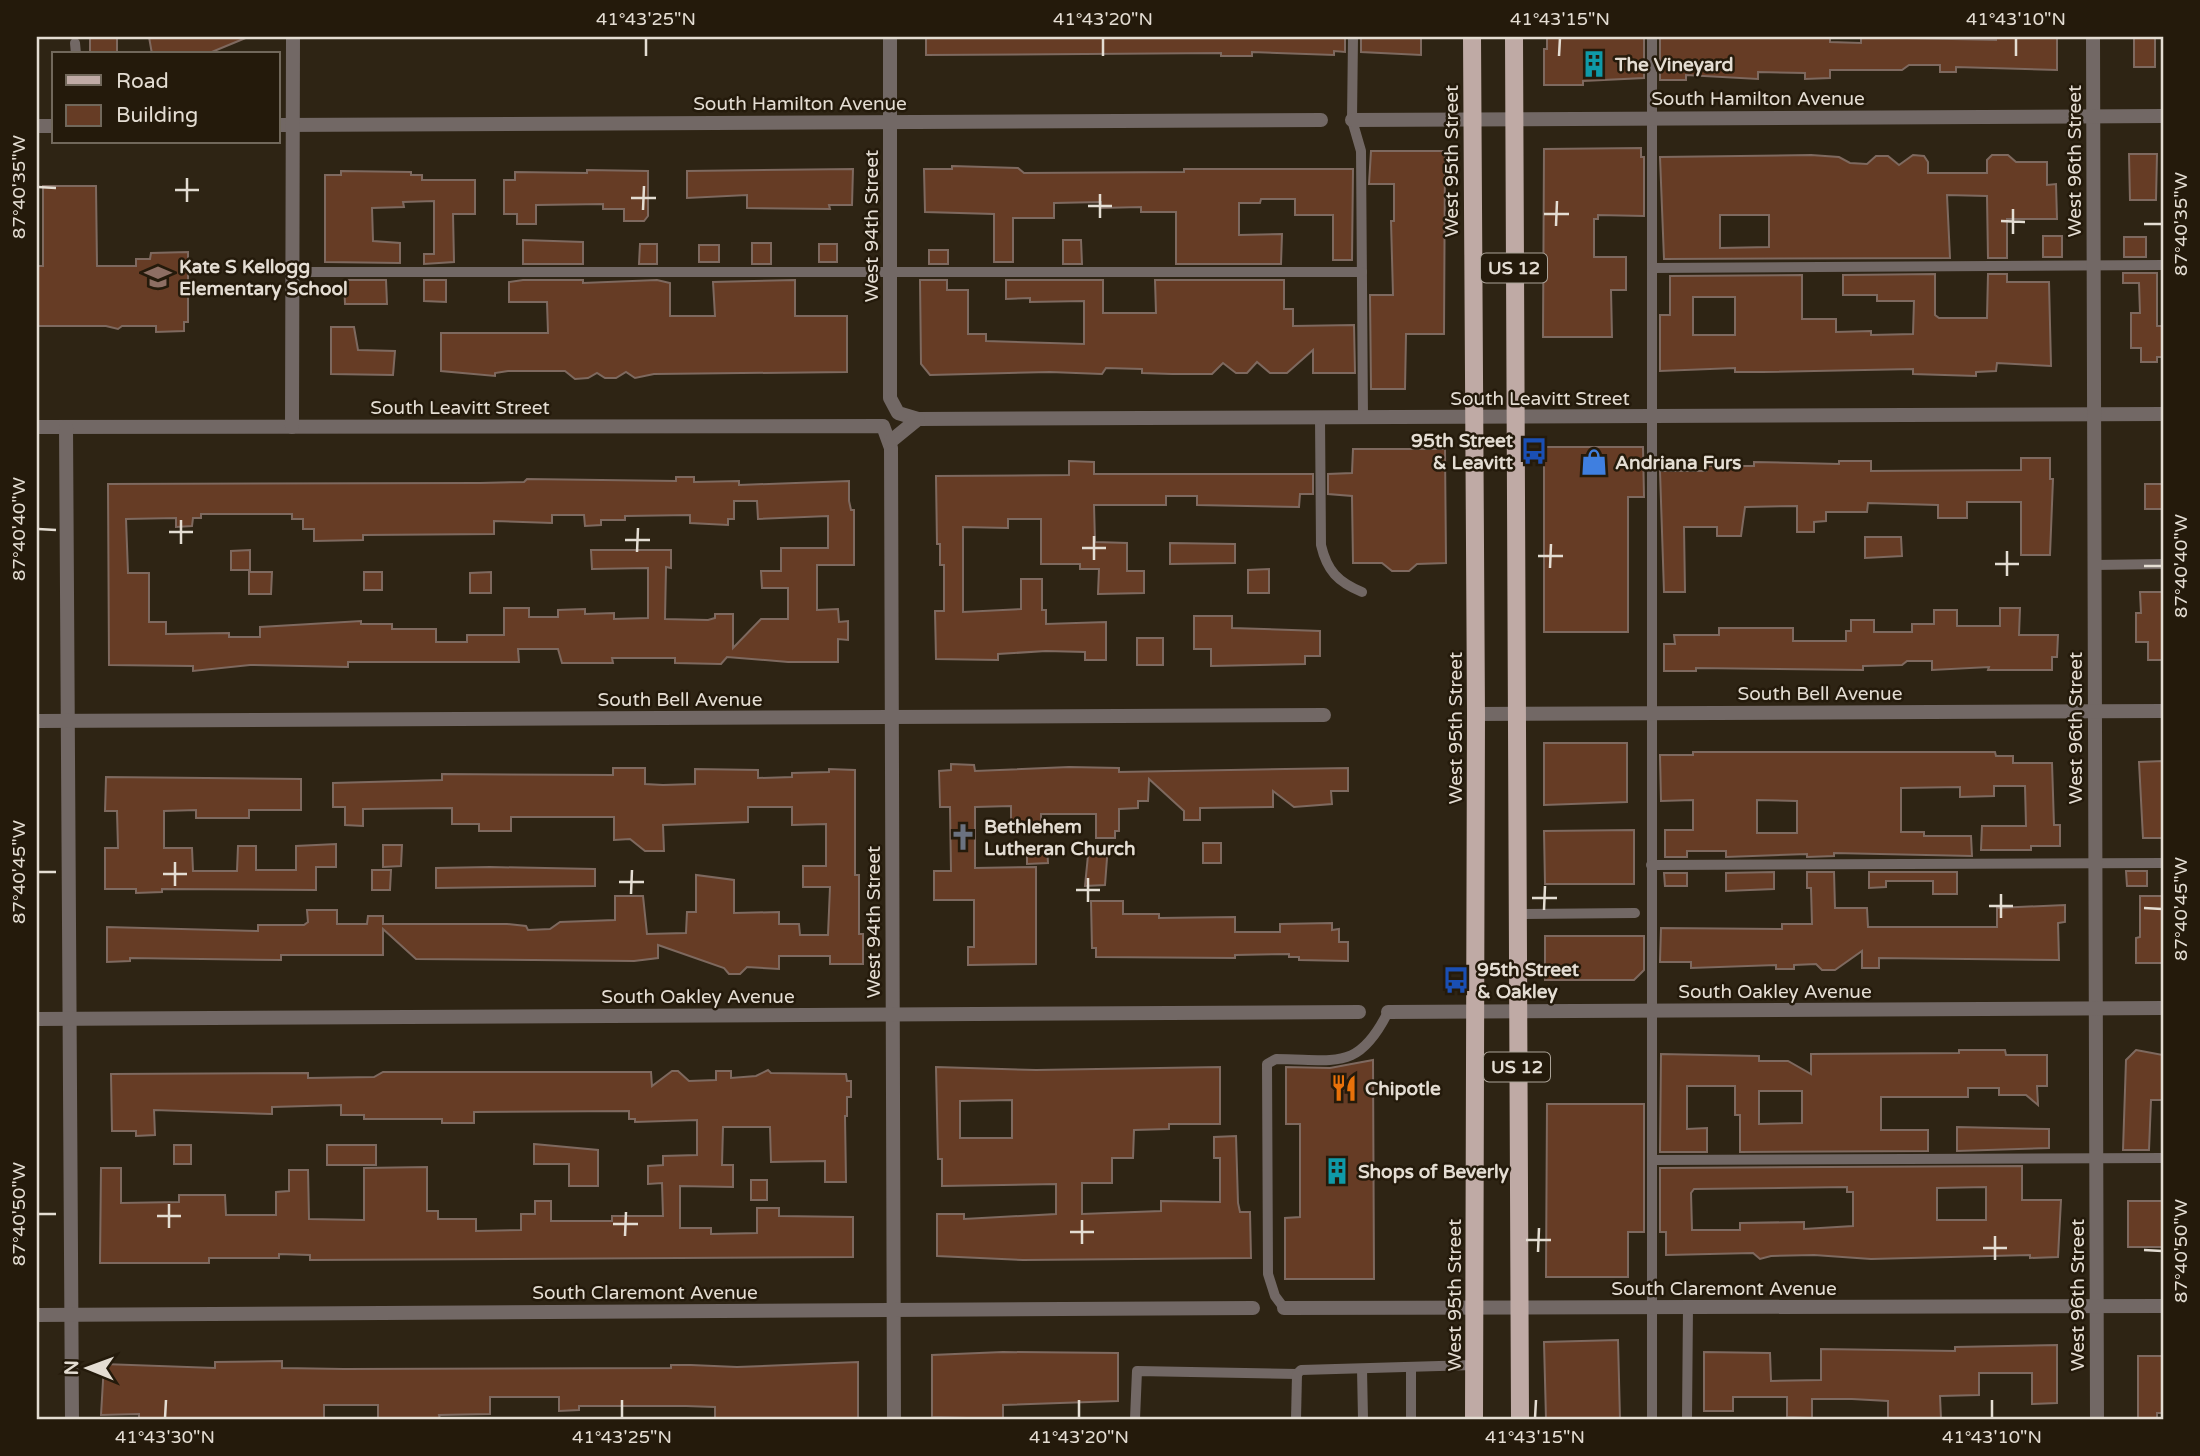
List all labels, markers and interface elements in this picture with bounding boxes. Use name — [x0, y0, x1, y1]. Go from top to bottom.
text: 41°43'25"N — [596, 8, 696, 30]
text: 41°43'20"N — [1053, 8, 1153, 30]
text: 41°43'15"N — [1510, 8, 1610, 30]
text: 41°43'10"N — [1966, 8, 2066, 30]
building icon: The Vineyard — [1579, 49, 1609, 79]
legend — [52, 52, 280, 144]
place label: The Vineyard — [1614, 54, 1733, 77]
text: Road — [116, 69, 169, 94]
street label: West 95th Street — [1441, 85, 1463, 237]
street label: West 96th Street — [2064, 85, 2086, 237]
street label: South Hamilton Avenue — [1651, 88, 1865, 110]
street label: South Hamilton Avenue — [693, 93, 907, 115]
text: Building — [116, 103, 198, 128]
text: 87°40'35"W — [8, 135, 30, 239]
street label: West 94th Street — [861, 150, 883, 302]
text: 87°40'35"W — [2170, 172, 2192, 276]
road number: US 12 — [1481, 254, 1547, 282]
place label: Kate S Kellogg Elementary School — [179, 256, 348, 301]
school or university icon: Kate S Kellogg Elementary School — [143, 262, 173, 292]
street label: South Leavitt Street — [1450, 388, 1630, 410]
street label: South Leavitt Street — [370, 397, 550, 419]
place label: 95th Street & Leavitt — [1411, 430, 1514, 474]
bus stop icon: 95th Street & Leavitt — [1519, 436, 1549, 466]
shop icon: Andriana Furs — [1579, 447, 1609, 477]
place label: Andriana Furs — [1615, 452, 1741, 474]
text: 87°40'40"W — [8, 477, 30, 581]
text: 87°40'40"W — [2170, 514, 2192, 618]
street label: West 95th Street — [1445, 652, 1467, 804]
street label: West 96th Street — [2065, 652, 2087, 804]
street label: South Bell Avenue — [1738, 683, 1902, 705]
street label: South Bell Avenue — [598, 689, 762, 711]
place label: Bethlehem Lutheran Church — [984, 816, 1136, 860]
text: 87°40'45"W — [8, 820, 30, 924]
church icon: Bethlehem Lutheran Church — [948, 822, 978, 852]
street label: West 94th Street — [863, 846, 885, 998]
text: 87°40'45"W — [2170, 857, 2192, 961]
place label: 95th Street & Oakley — [1477, 959, 1580, 1004]
bus stop icon: 95th Street & Oakley — [1441, 965, 1471, 995]
street label: South Oakley Avenue — [1678, 981, 1872, 1003]
street label: South Oakley Avenue — [601, 986, 795, 1008]
road number: US 12 — [1484, 1052, 1550, 1082]
restaurant icon: Chipotle — [1329, 1073, 1359, 1103]
place label: Chipotle — [1365, 1078, 1441, 1101]
building icon: Shops of Beverly — [1322, 1156, 1352, 1186]
place label: Shops of Beverly — [1358, 1161, 1510, 1184]
text: 87°40'50"W — [8, 1162, 30, 1266]
text: 87°40'50"W — [2170, 1199, 2192, 1303]
street label: West 95th Street — [1444, 1219, 1466, 1371]
street label: West 96th Street — [2067, 1219, 2089, 1371]
street label: South Claremont Avenue — [1611, 1278, 1837, 1300]
street label: South Claremont Avenue — [532, 1282, 758, 1304]
north arrow — [52, 1334, 122, 1404]
text: N — [61, 1360, 83, 1376]
text: 41°43'30"N — [115, 1426, 215, 1448]
text: 41°43'25"N — [572, 1426, 672, 1448]
text: 41°43'20"N — [1029, 1426, 1129, 1448]
text: 41°43'15"N — [1485, 1426, 1585, 1448]
text: 41°43'10"N — [1942, 1426, 2042, 1448]

